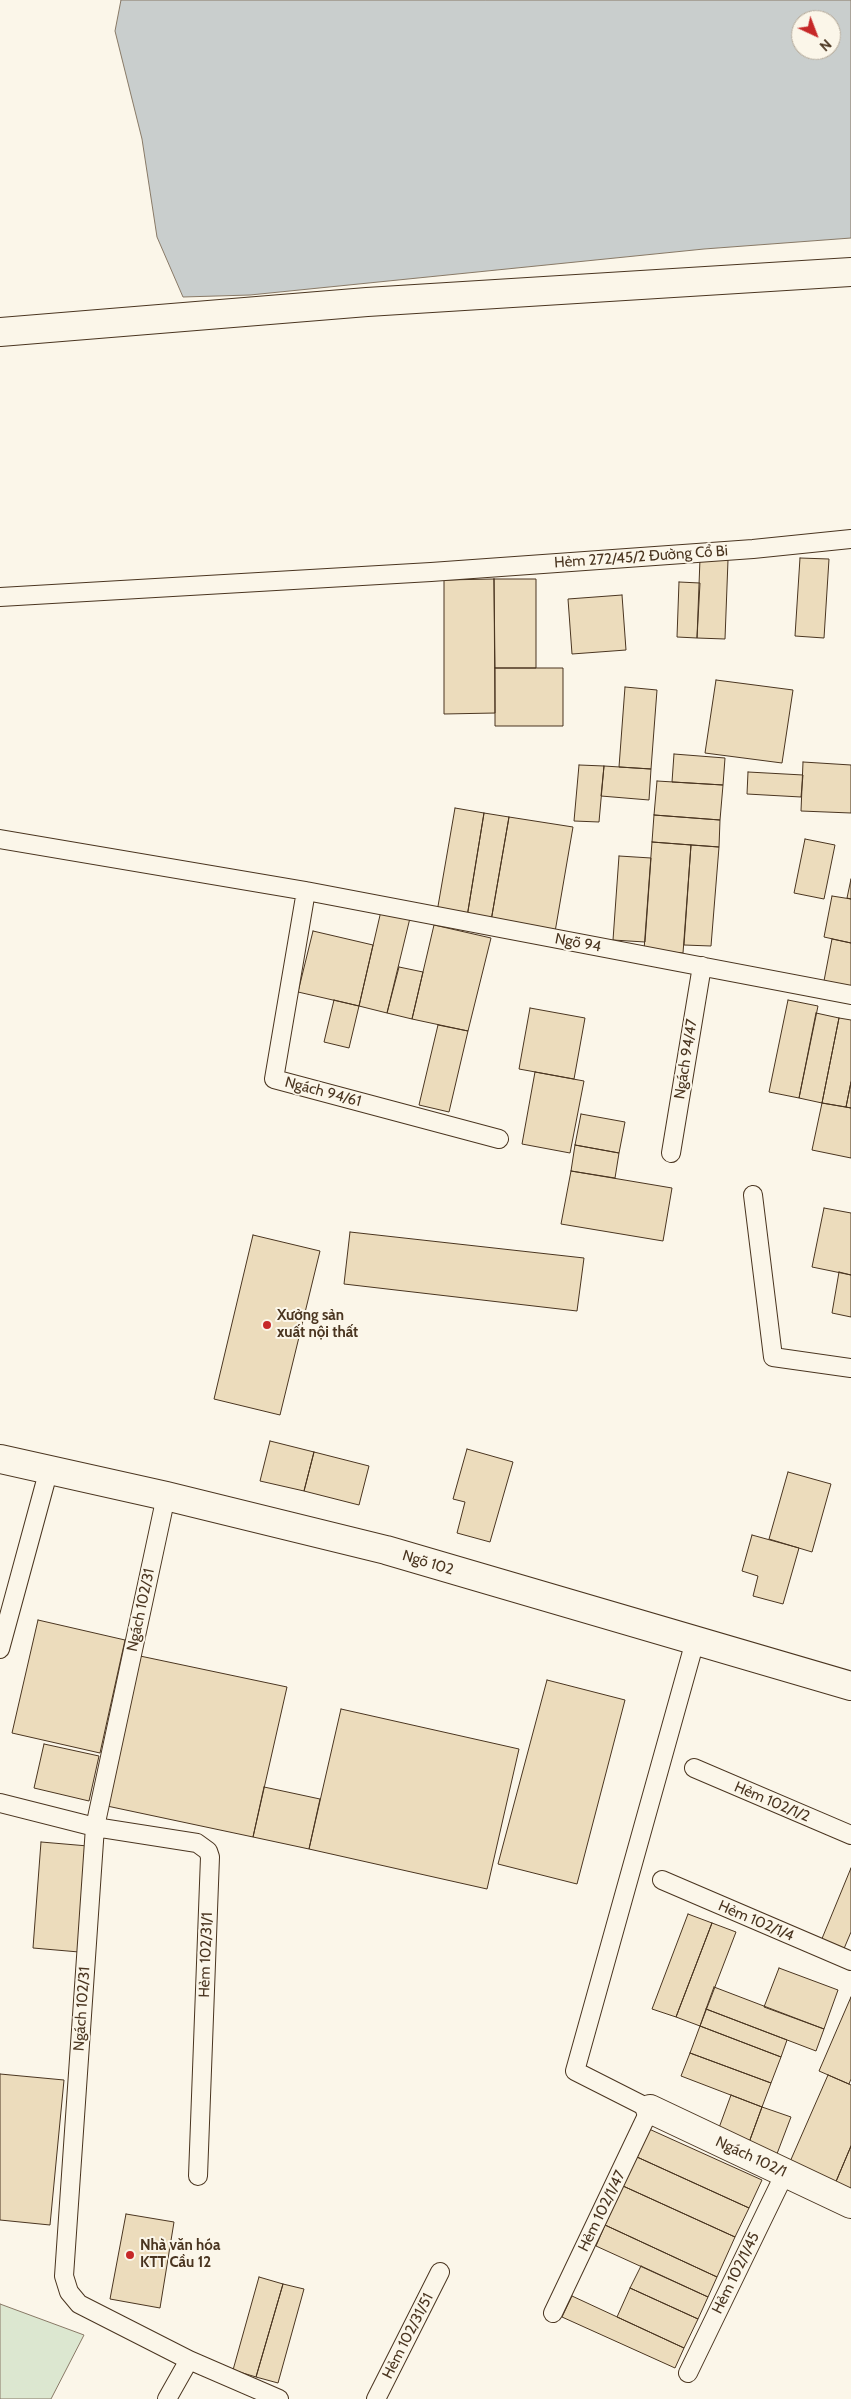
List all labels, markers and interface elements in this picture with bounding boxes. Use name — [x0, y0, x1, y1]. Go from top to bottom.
north arrow — [791, 10, 841, 60]
text: N — [816, 35, 835, 55]
street label: Hẻm 272/45/2 Đường Cổ Bi — [554, 542, 728, 572]
street label: Ngõ 94 — [553, 930, 603, 956]
street label: Ngách 94/47 — [671, 1018, 701, 1100]
street label: Ngách 94/61 — [283, 1073, 363, 1111]
place label: Xưởng sản xuất nội thất — [277, 1307, 358, 1342]
marker: Xưởng sản xuất nội thất — [261, 1319, 273, 1331]
street label: Ngõ 102 — [400, 1547, 456, 1579]
street label: Ngách 102/31 — [123, 1567, 159, 1653]
street label: Hẻm 102/1/2 — [732, 1778, 812, 1826]
street label: Hẻm 102/1/4 — [715, 1897, 797, 1945]
street label: Hẻm 102/31/1 — [196, 1912, 216, 1998]
street label: Ngách 102/31 — [70, 1966, 94, 2052]
street label: Ngách 102/1 — [713, 2133, 789, 2181]
street label: Hẻm 102/1/47 — [575, 2167, 629, 2255]
street label: Hẻm 102/1/45 — [708, 2229, 764, 2317]
place label: Nhà văn hóa KTT Cầu 12 — [140, 2237, 220, 2272]
marker: Nhà văn hóa KTT Cầu 12 — [124, 2249, 136, 2261]
street label: Hẻm 102/31/51 — [379, 2290, 437, 2382]

